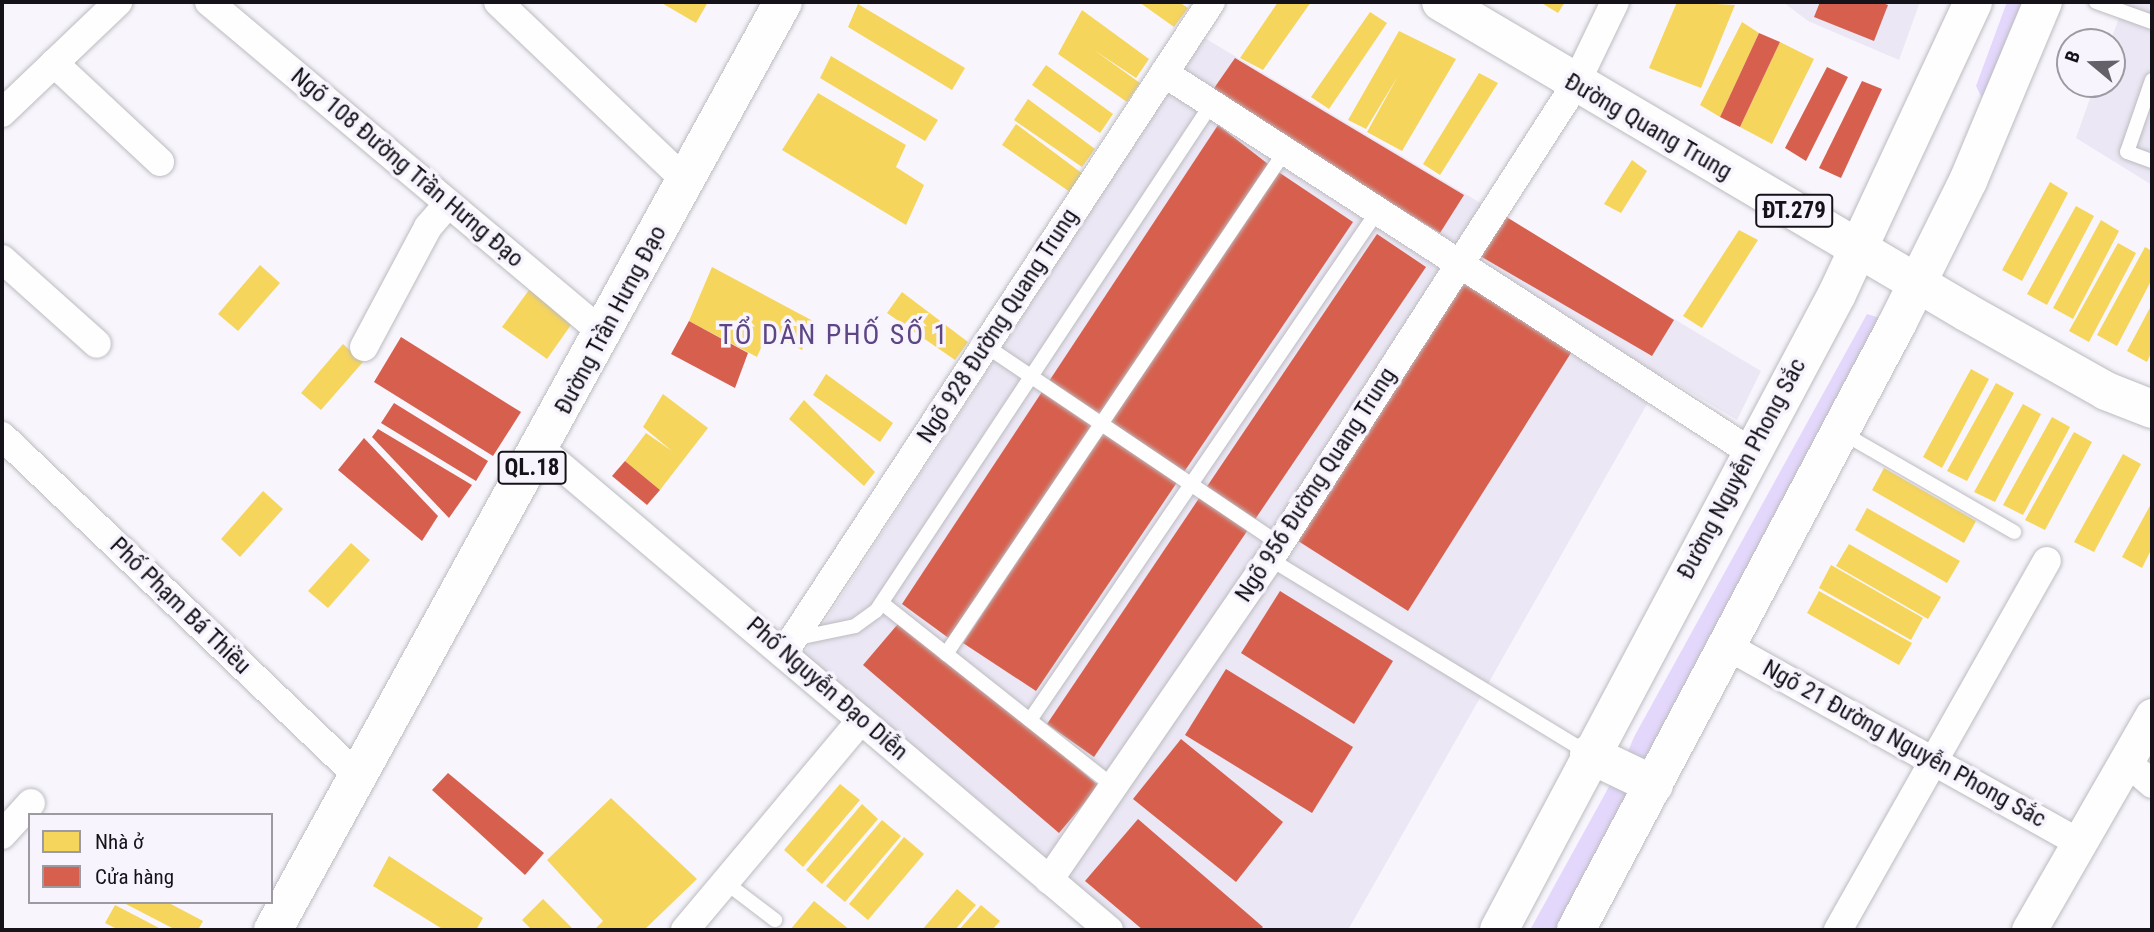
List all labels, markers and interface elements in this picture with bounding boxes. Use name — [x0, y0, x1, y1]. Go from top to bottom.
north arrow — [2056, 28, 2126, 98]
text: B — [2060, 48, 2085, 65]
street label: Ngõ 108 Đường Trần Hưng Đạo — [285, 62, 529, 274]
street label: Đường Quang Trung — [1559, 67, 1737, 187]
road number: ĐT.279 — [1754, 192, 1834, 230]
street label: Ngõ 928 Đường Quang Trung — [911, 203, 1085, 449]
street label: Đường Trần Hưng Đạo — [549, 221, 673, 419]
district label: TỔ DÂN PHỐ SỐ 1 — [720, 318, 948, 352]
street label: Đường Nguyễn Phong Sắc — [1672, 354, 1812, 584]
street label: Ngõ 956 Đường Quang Trung — [1229, 362, 1403, 608]
road number: QL.18 — [497, 448, 567, 488]
street label: Phố Phạm Bá Thiều — [103, 531, 257, 681]
street label: Phố Nguyễn Đạo Diễn — [741, 611, 913, 767]
street label: Ngõ 21 Đường Nguyễn Phong Sắc — [1757, 654, 2051, 834]
legend — [28, 813, 273, 904]
text: Nhà ở — [95, 830, 144, 854]
text: Cửa hàng — [95, 865, 174, 889]

